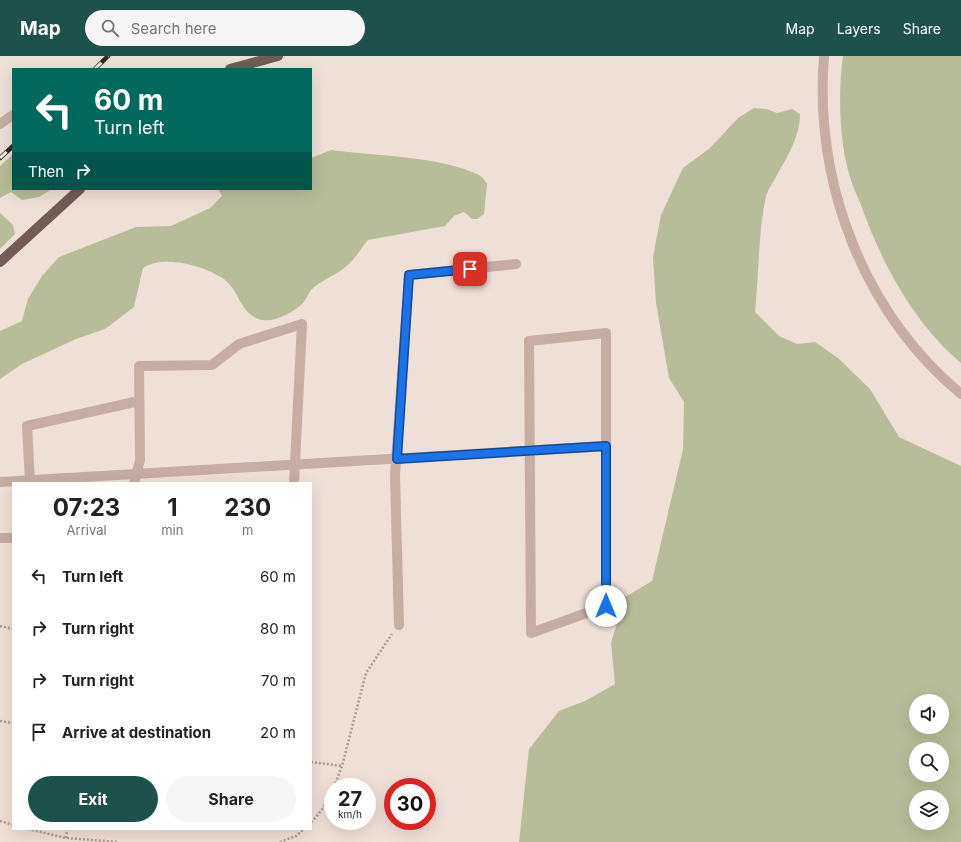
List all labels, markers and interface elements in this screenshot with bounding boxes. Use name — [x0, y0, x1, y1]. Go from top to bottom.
search box — [85, 10, 365, 46]
text: Map — [20, 17, 61, 40]
icon: search — [99, 17, 121, 39]
text: Search here — [131, 19, 216, 38]
text: Map — [786, 20, 815, 37]
text: Layers — [837, 20, 881, 37]
text: Share — [903, 20, 941, 37]
text: 60 m — [94, 83, 163, 117]
icon: left — [28, 84, 80, 136]
text: Turn left — [94, 117, 164, 138]
icon: right — [72, 160, 94, 182]
text: Then — [28, 162, 64, 181]
pin — [453, 252, 487, 286]
icon: arrive — [459, 258, 481, 280]
text: 07:23 — [53, 493, 120, 522]
text: 1 — [167, 493, 178, 522]
text: 230 — [224, 493, 271, 522]
text: Arrival — [67, 522, 107, 538]
text: min — [161, 522, 183, 538]
text: m — [242, 522, 253, 538]
icon: left — [28, 565, 50, 587]
text: Turn left — [62, 567, 123, 586]
text: 60 m — [260, 567, 296, 586]
position arrow — [585, 585, 627, 627]
icon: right — [28, 617, 50, 639]
text: Turn right — [62, 619, 134, 638]
text: 80 m — [260, 619, 296, 638]
icon: right — [28, 669, 50, 691]
text: Turn right — [62, 671, 134, 690]
text: 70 m — [261, 671, 296, 690]
map controls — [909, 694, 949, 830]
button: sound — [909, 694, 949, 734]
icon: arrive — [28, 721, 50, 743]
text: Arrive at destination — [62, 723, 211, 742]
text: 20 m — [260, 723, 296, 742]
button: search — [909, 742, 949, 782]
button: Exit — [28, 776, 158, 822]
button: Share — [166, 776, 296, 822]
speed limit sign: 30 — [384, 778, 436, 830]
text: 27 — [338, 787, 362, 811]
button: layers — [909, 790, 949, 830]
text: km/h — [338, 808, 362, 820]

